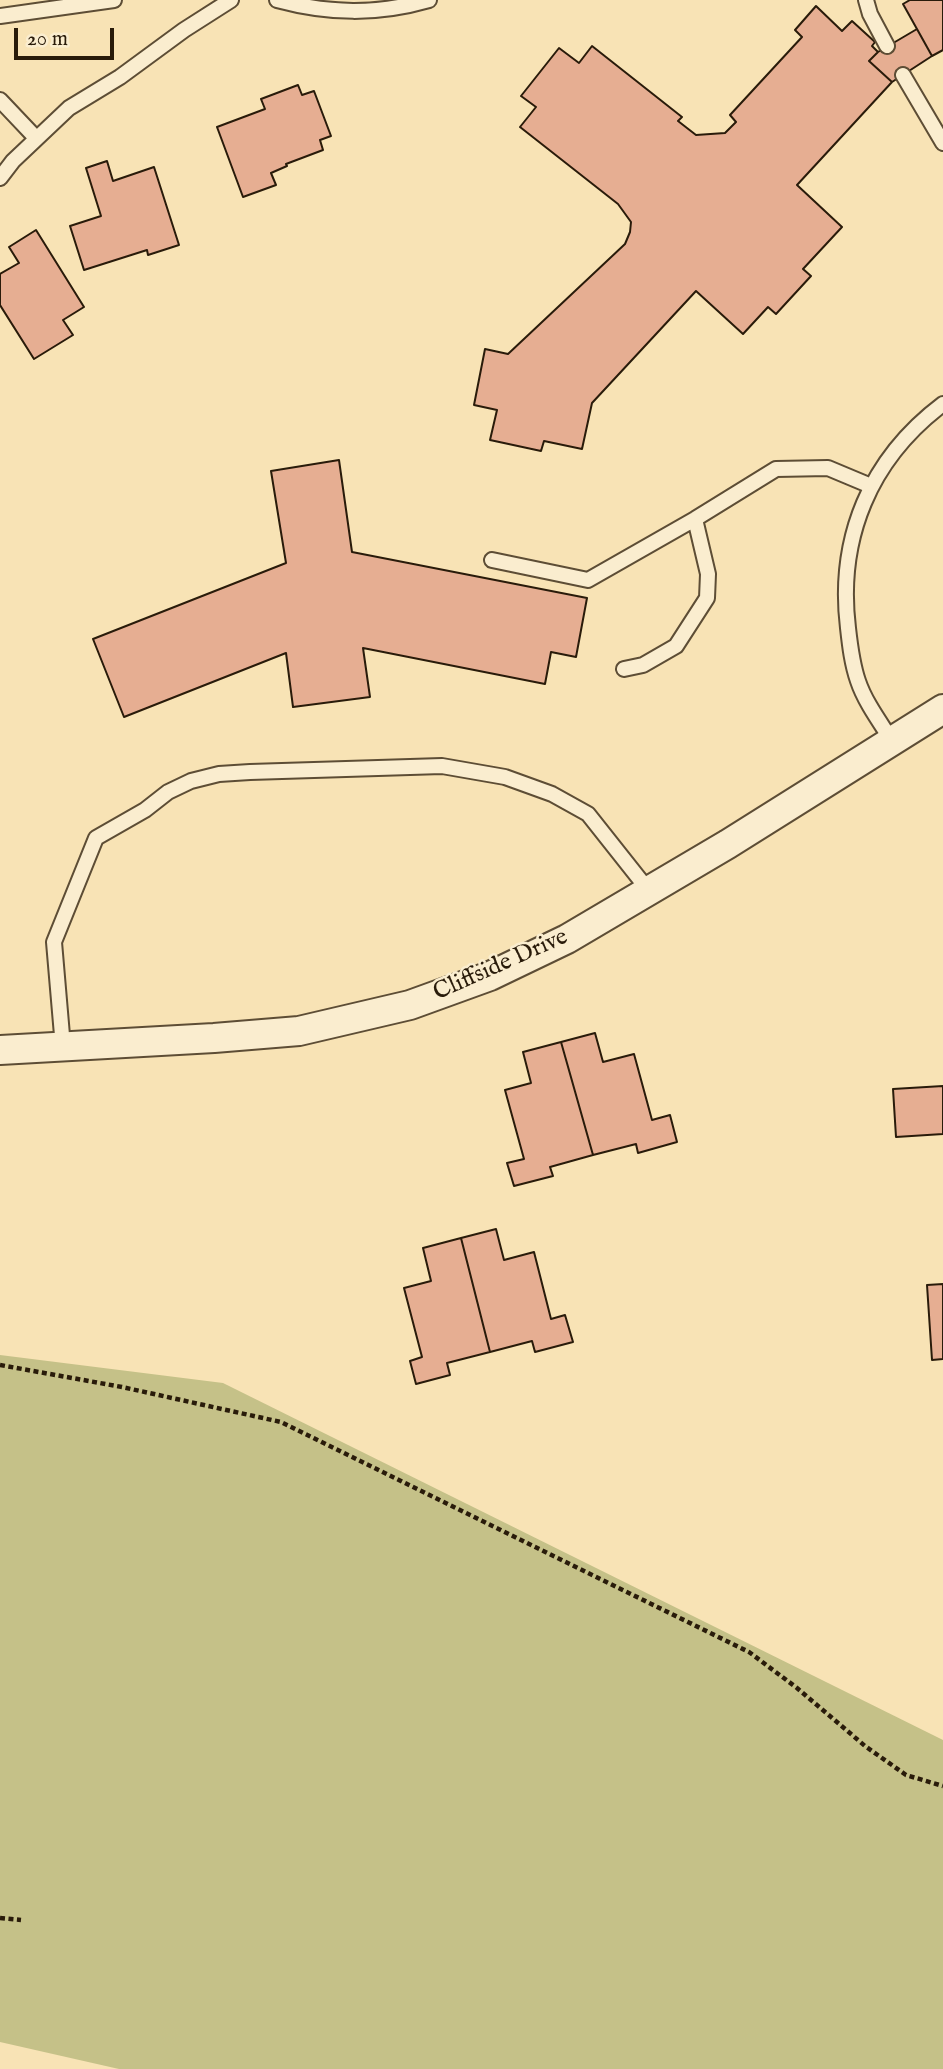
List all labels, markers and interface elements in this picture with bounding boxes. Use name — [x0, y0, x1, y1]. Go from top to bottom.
scale bar — [18, 14, 117, 58]
text: 20 m — [27, 26, 68, 53]
street label: Cliffside Drive — [429, 924, 573, 1008]

